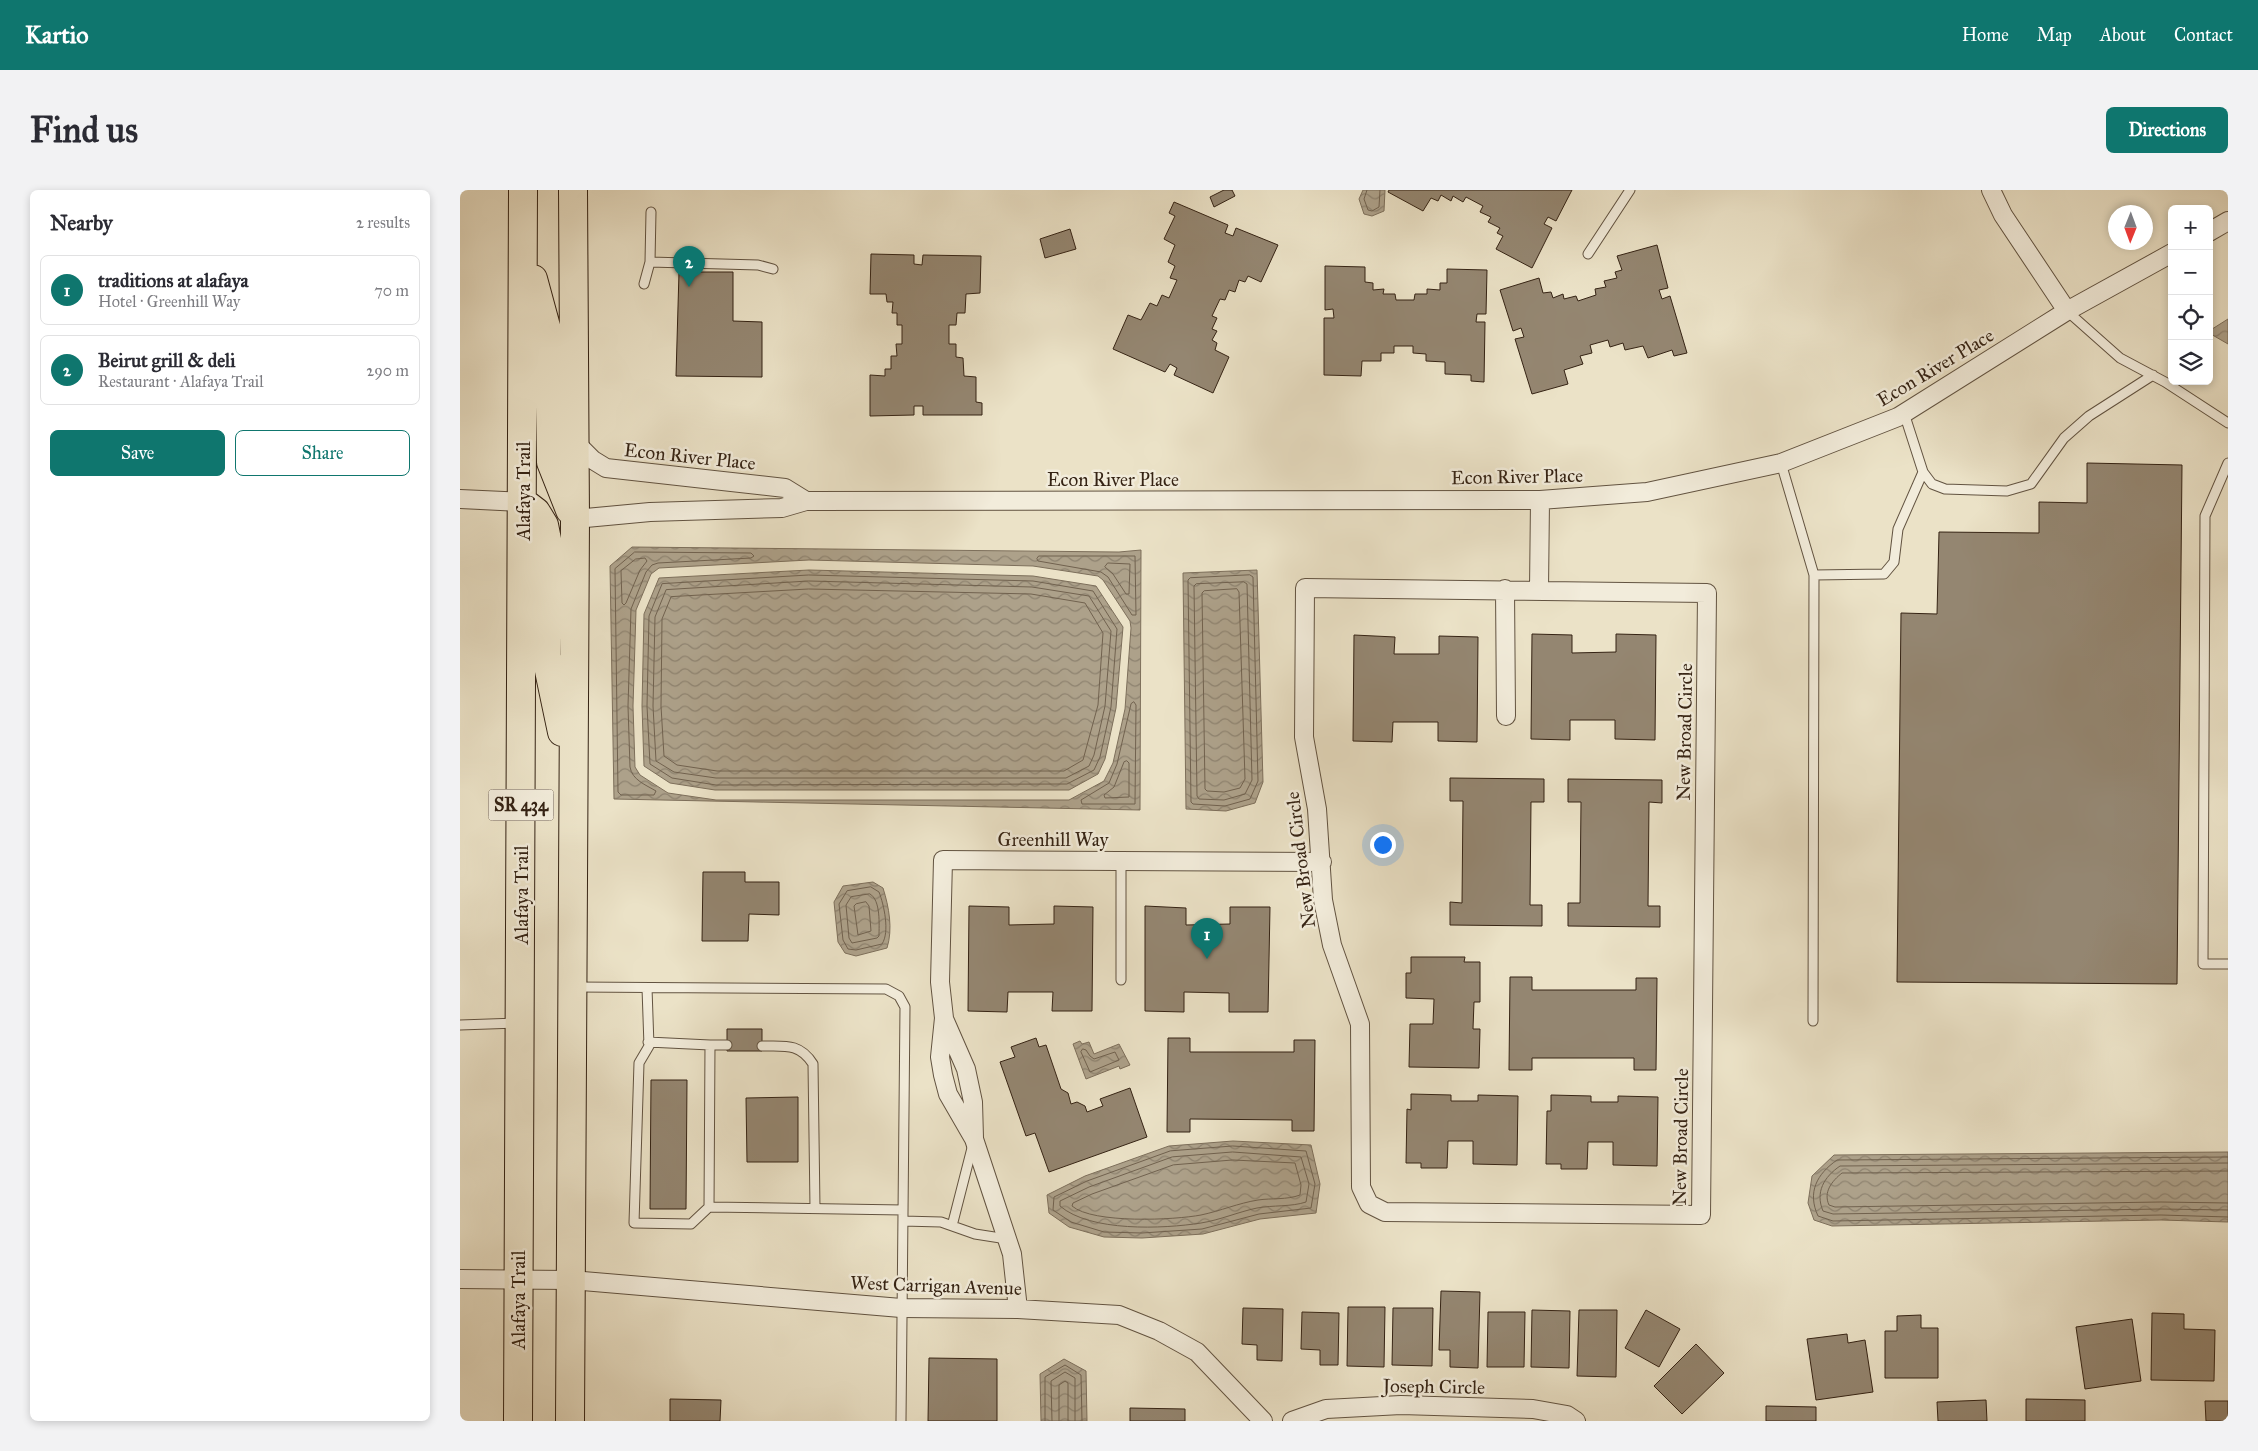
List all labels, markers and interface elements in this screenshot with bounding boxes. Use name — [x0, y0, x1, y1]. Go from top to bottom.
text: Kartio — [25, 20, 88, 50]
text: Home — [1962, 24, 2009, 46]
text: Map — [2037, 24, 2072, 46]
text: About — [2100, 24, 2146, 46]
text: Contact — [2174, 24, 2233, 46]
button: Directions — [2106, 107, 2228, 153]
text: Find us — [30, 109, 138, 152]
north arrow — [2108, 205, 2153, 250]
map controls — [2168, 205, 2213, 385]
button: + — [2168, 205, 2213, 250]
text: Nearby — [50, 210, 113, 236]
text: 2 results — [356, 213, 410, 232]
pin: 2 — [673, 246, 705, 287]
button: − — [2168, 250, 2213, 295]
text: traditions at alafaya — [98, 269, 249, 292]
text: 1 — [64, 281, 70, 300]
text: 70 m — [374, 281, 409, 300]
text: Hotel · Greenhill Way — [98, 292, 240, 311]
button: locate — [2168, 295, 2213, 340]
street label: Econ River Place — [1873, 324, 1998, 411]
button: layers — [2168, 340, 2213, 385]
text: Beirut grill & deli — [98, 349, 235, 372]
text: 2 — [63, 361, 71, 380]
text: 290 m — [366, 361, 409, 380]
text: Restaurant · Alafaya Trail — [98, 372, 264, 391]
button: Save — [50, 430, 225, 476]
button: Share — [235, 430, 410, 476]
street label: Econ River Place — [623, 438, 757, 475]
street label: Alafaya Trail — [512, 441, 535, 542]
street label: Econ River Place — [1451, 464, 1583, 489]
street label: Econ River Place — [1047, 468, 1179, 491]
street label: New Broad Circle — [1672, 663, 1697, 801]
road number: SR 434 — [488, 790, 554, 820]
street label: New Broad Circle — [1281, 790, 1320, 930]
street label: Greenhill Way — [998, 828, 1110, 851]
your location — [1370, 832, 1396, 858]
street label: Alafaya Trail — [510, 845, 533, 946]
pin: 1 — [1191, 918, 1223, 959]
street label: New Broad Circle — [1668, 1068, 1693, 1206]
street label: Alafaya Trail — [507, 1250, 530, 1351]
street label: West Carrigan Avenue — [850, 1271, 1022, 1301]
street label: Joseph Circle — [1381, 1374, 1485, 1400]

